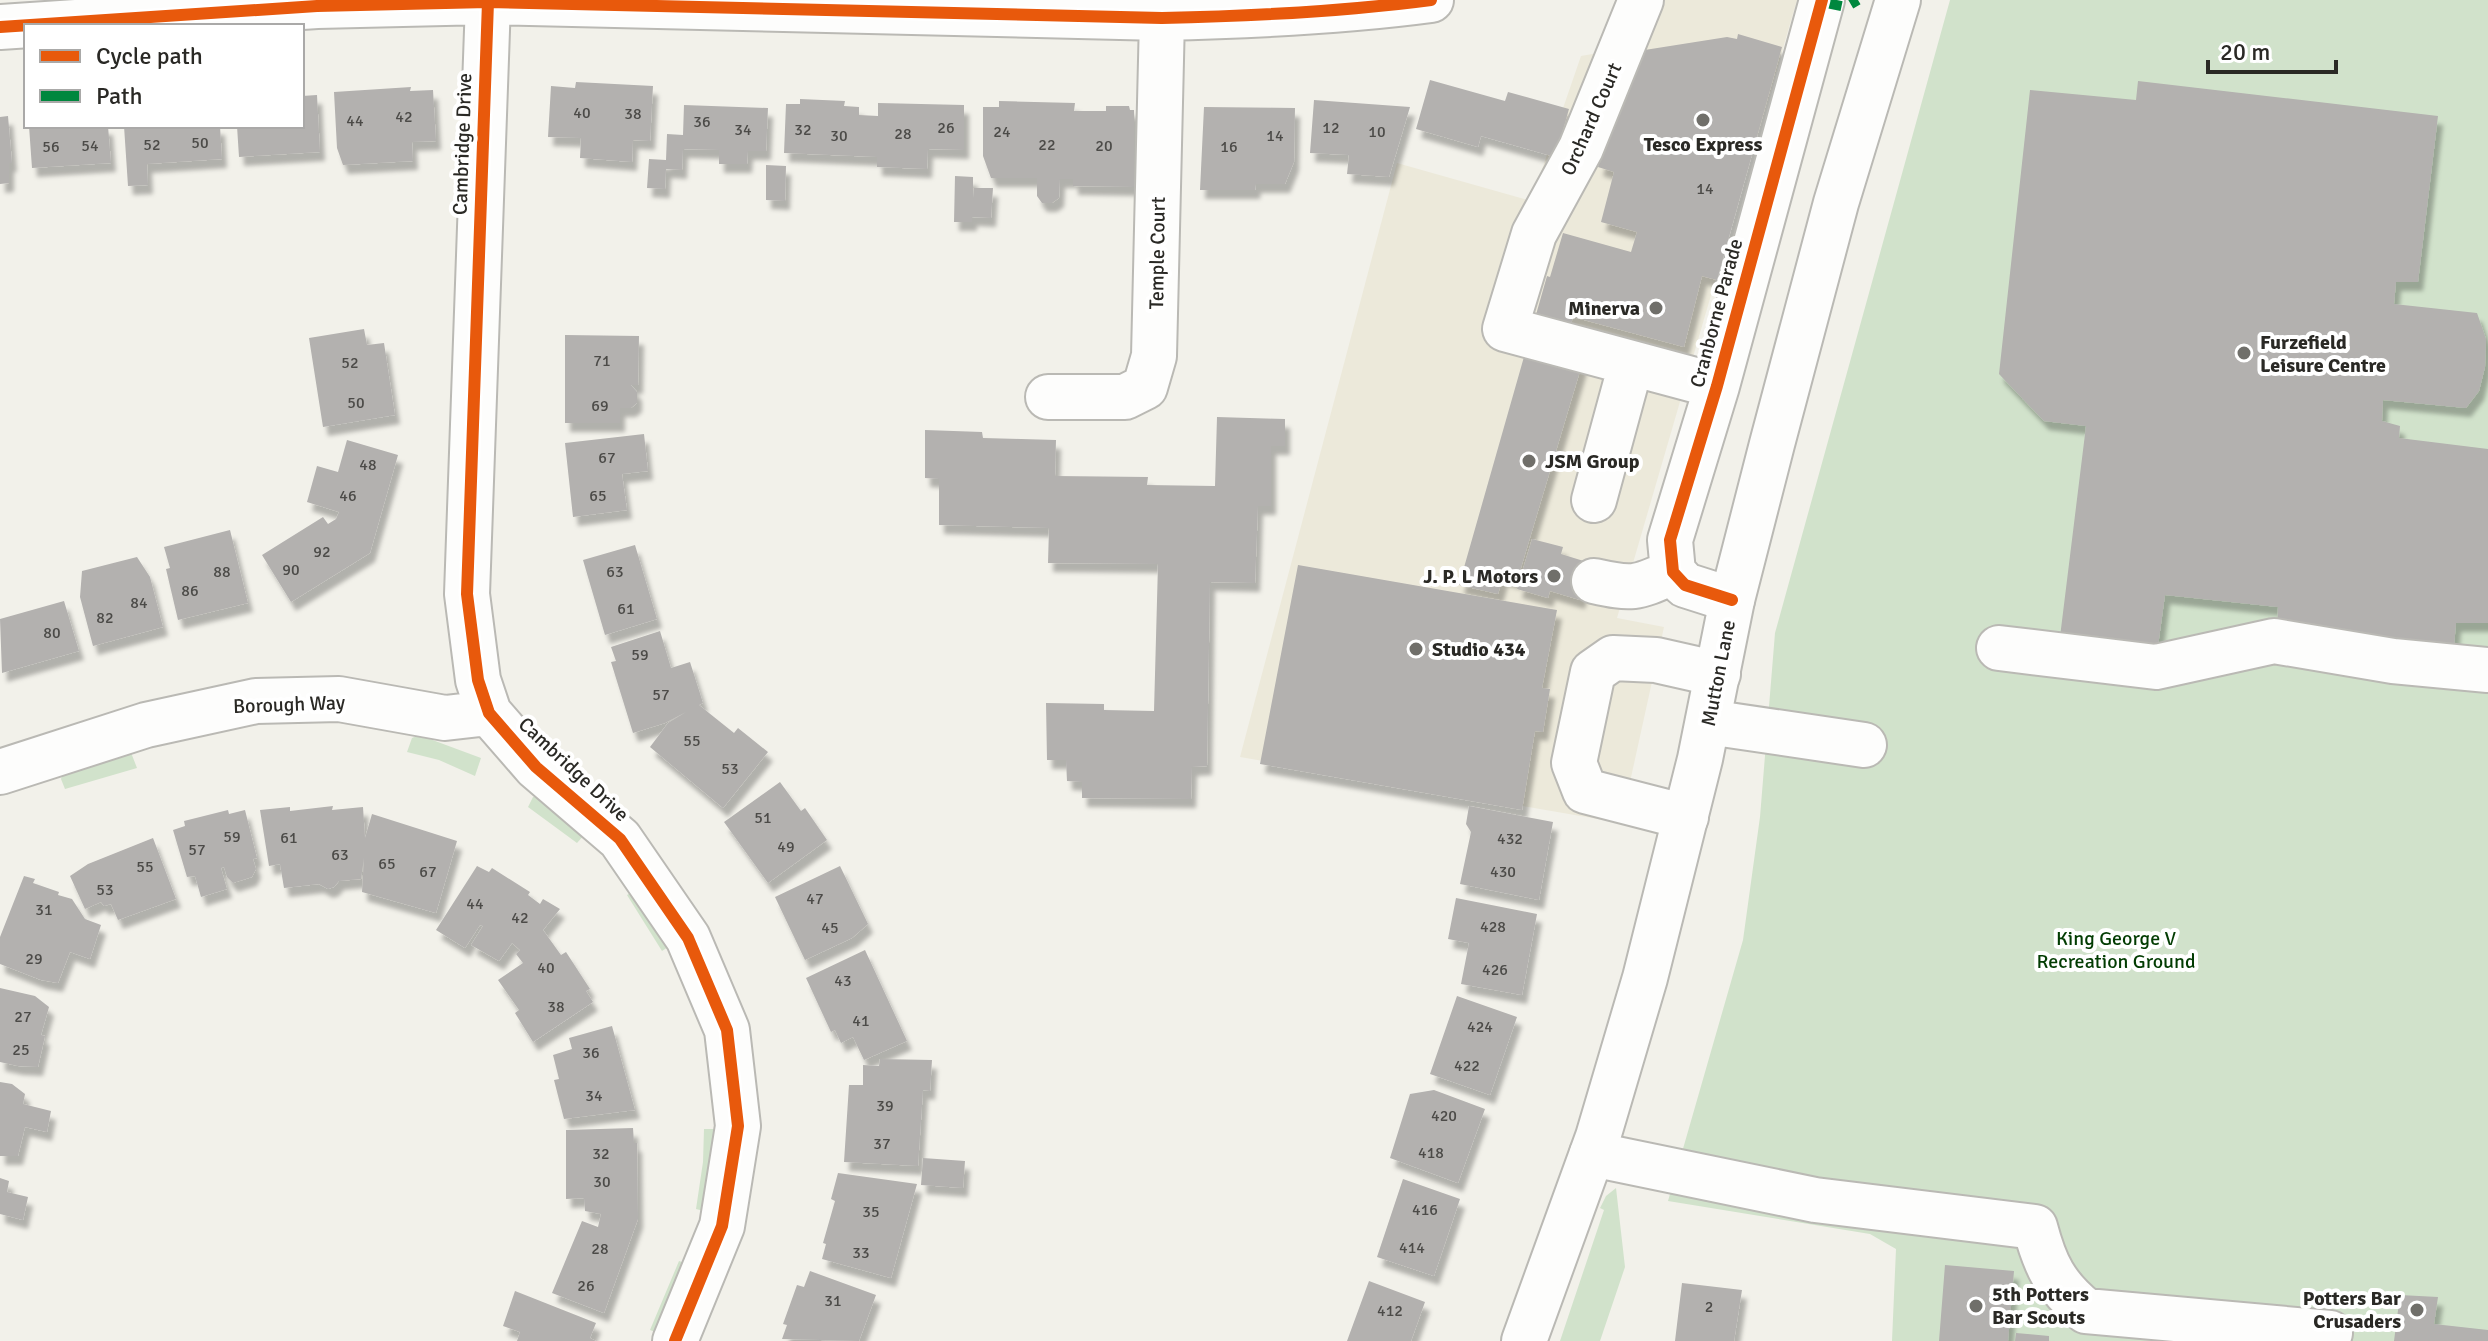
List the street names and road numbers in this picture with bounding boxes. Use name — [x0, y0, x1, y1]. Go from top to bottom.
street label: Orchard Court — [1555, 59, 1627, 179]
street label: Cambridge Drive — [448, 73, 477, 215]
street label: Temple Court — [1144, 196, 1171, 310]
street label: Cranborne Parade — [1685, 236, 1748, 390]
street label: Mutton Lane — [1696, 618, 1741, 728]
street label: Borough Way — [233, 690, 346, 719]
street label: Cambridge Drive — [513, 712, 634, 827]

